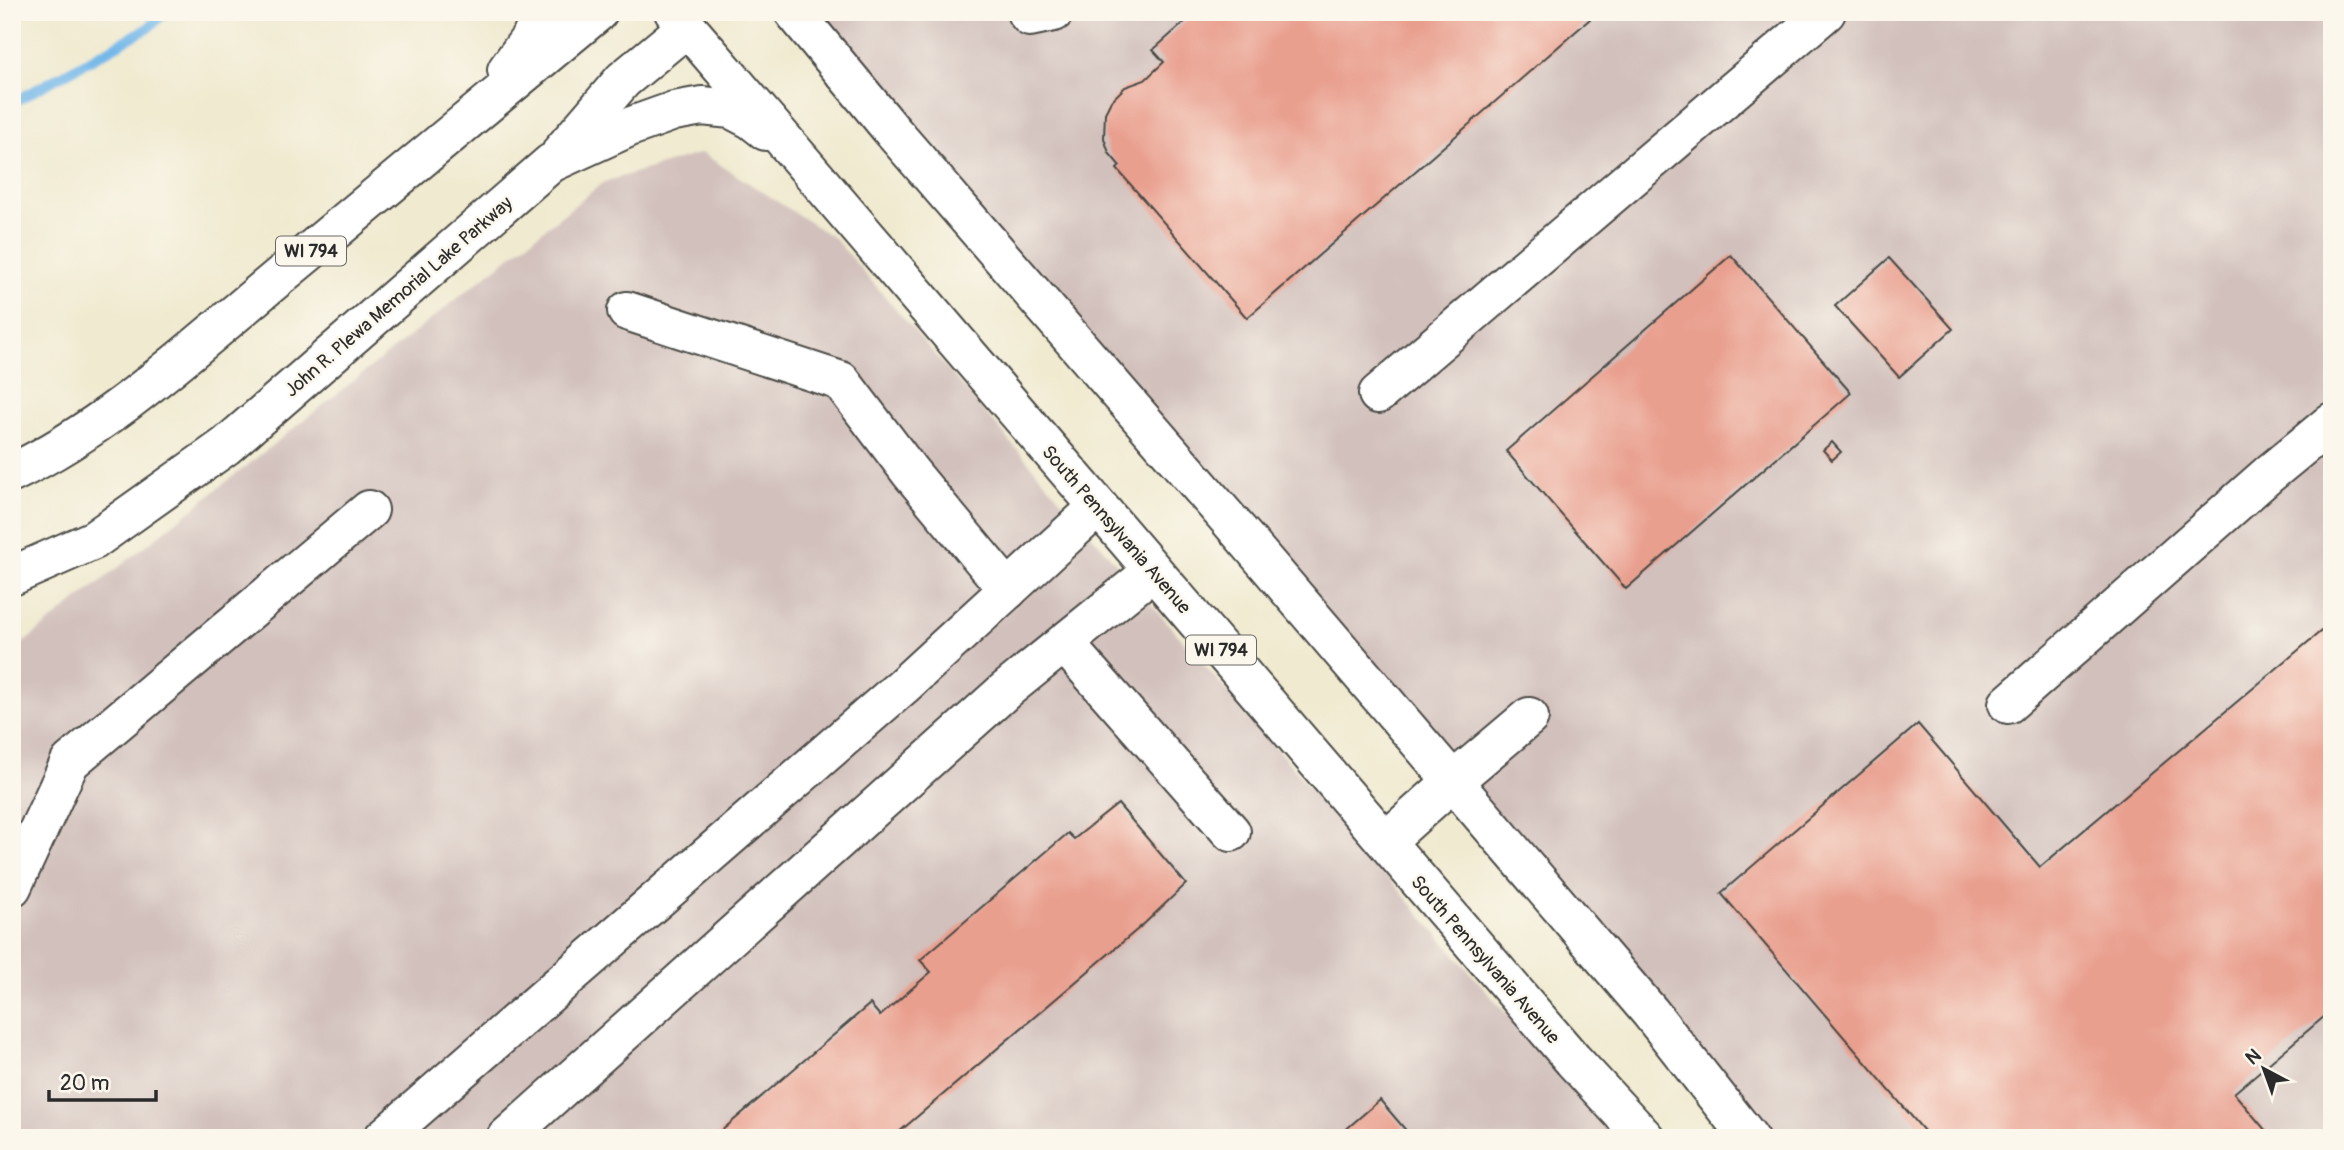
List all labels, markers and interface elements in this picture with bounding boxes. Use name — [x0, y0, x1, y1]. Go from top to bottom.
street label: John R. Plewa Memorial Lake Parkway — [280, 191, 518, 402]
road number: WI 794 — [276, 236, 346, 265]
street label: South Pennsylvania Avenue — [1036, 440, 1196, 619]
road number: WI 794 — [1186, 636, 1256, 664]
street label: South Pennsylvania Avenue — [1405, 870, 1565, 1049]
north arrow — [2228, 1034, 2298, 1104]
text: N — [2241, 1044, 2266, 1070]
scale bar — [49, 1059, 156, 1103]
text: 20 m — [60, 1070, 109, 1097]

